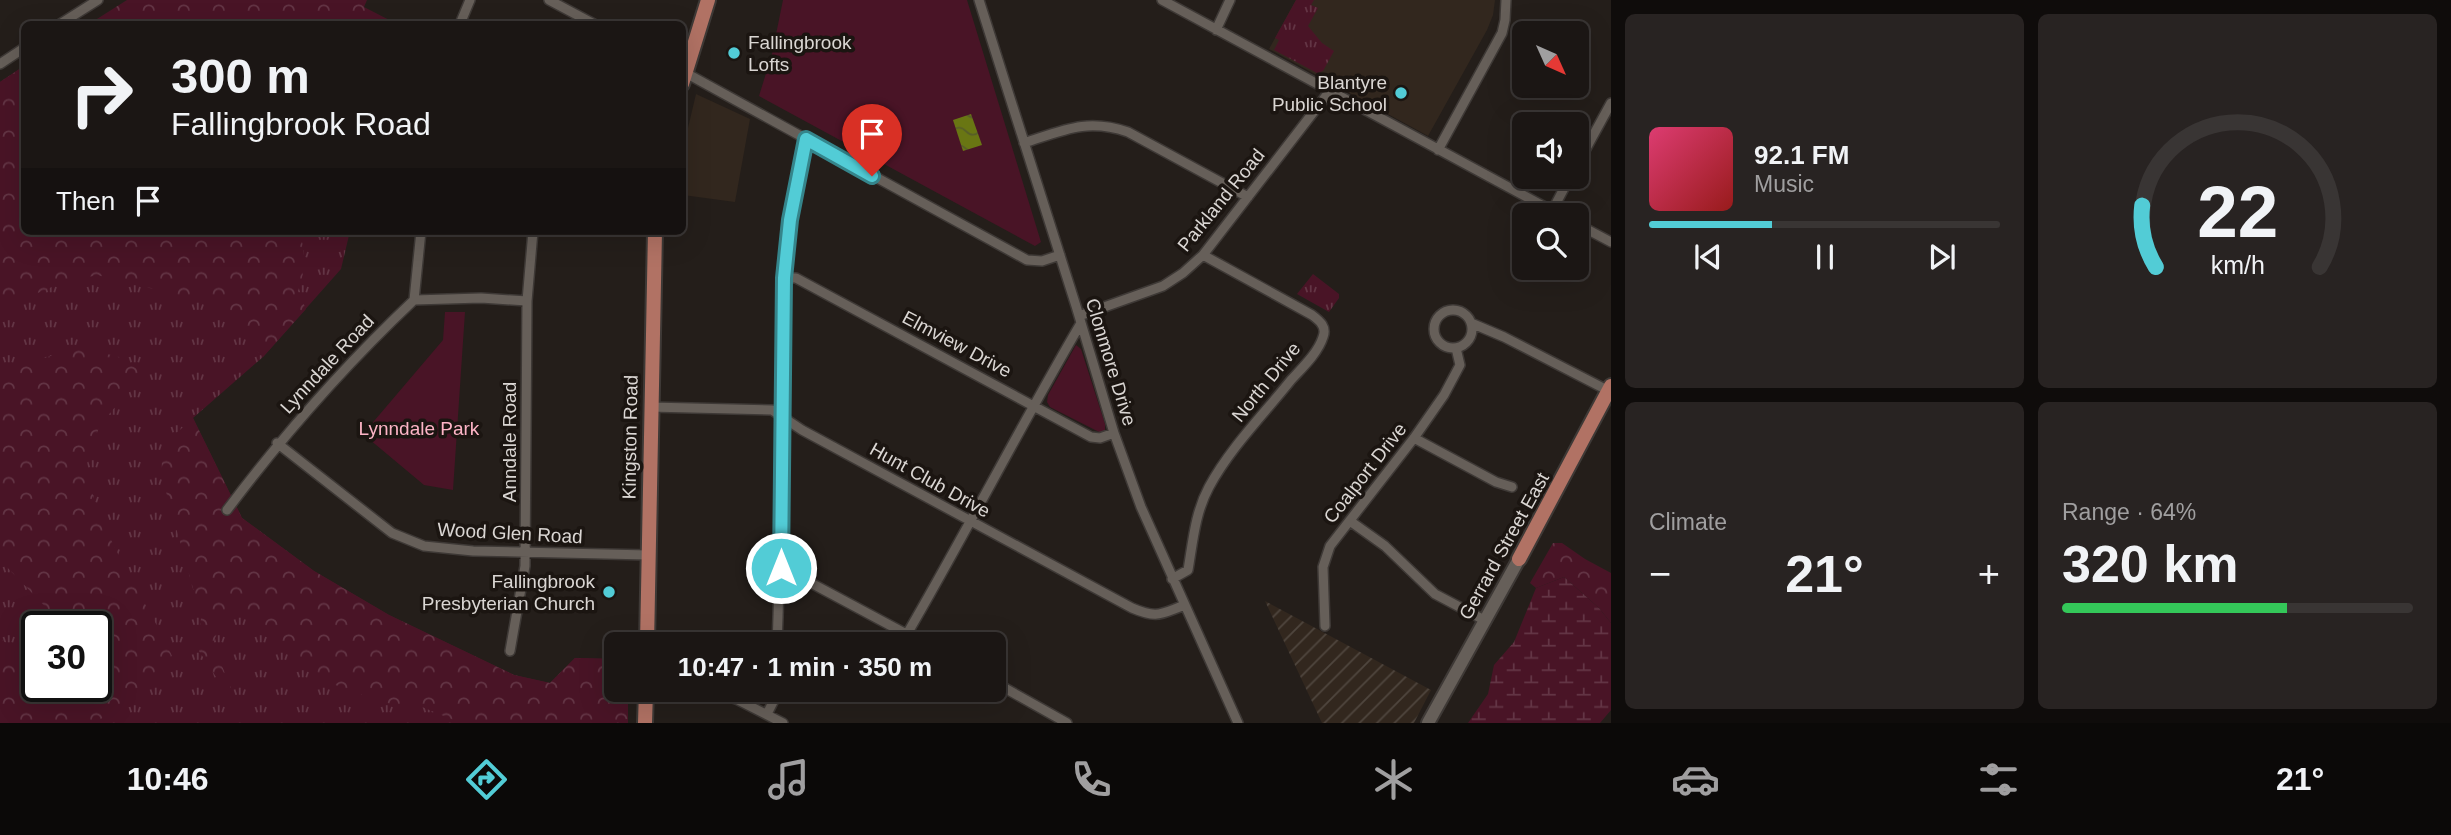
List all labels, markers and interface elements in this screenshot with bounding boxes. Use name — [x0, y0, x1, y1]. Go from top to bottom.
north arrow — [1512, 21, 1589, 98]
map controls — [1512, 21, 1589, 280]
place label: Fallingbrook Lofts — [748, 32, 852, 75]
marker: Fallingbrook Lofts — [726, 45, 742, 61]
icon: right — [56, 49, 147, 140]
text: 300 m — [171, 49, 310, 103]
place label: Blantyre Public School — [1272, 72, 1387, 115]
marker: Blantyre Public School — [1393, 85, 1409, 101]
pin — [842, 104, 902, 176]
text: Fallingbrook Road — [171, 106, 431, 142]
button: sound — [1512, 112, 1589, 189]
icon: arrive — [853, 115, 891, 153]
text: 92.1 FM — [1754, 140, 1849, 170]
street label: Parkland Road — [1173, 145, 1269, 255]
text: Music — [1754, 171, 1814, 197]
text: 22 — [2197, 172, 2278, 253]
icon: arrive — [129, 182, 167, 220]
text: Then — [56, 186, 115, 216]
button: search — [1512, 203, 1589, 280]
icon: previous — [1689, 238, 1727, 276]
icon: pause — [1806, 238, 1844, 276]
icon: next — [1923, 238, 1961, 276]
text: km/h — [2210, 251, 2265, 279]
street label: Clonmore Drive — [1082, 296, 1140, 428]
street label: Elmview Drive — [899, 306, 1015, 382]
street label: Lynndale Road — [276, 310, 378, 418]
street label: North Drive — [1228, 338, 1304, 426]
street label: Kingston Road — [618, 374, 642, 500]
street label: Anndale Road — [499, 382, 520, 502]
park label: Lynndale Park — [359, 418, 480, 439]
street label: Coalport Drive — [1319, 419, 1411, 527]
street label: Hunt Club Drive — [866, 438, 994, 522]
street label: Gerrard Street East — [1455, 468, 1553, 623]
text: Range · 64% — [2062, 499, 2196, 525]
text: Climate — [1649, 509, 1727, 535]
street label: Wood Glen Road — [437, 519, 583, 547]
position arrow — [744, 531, 818, 605]
text: 320 km — [2062, 535, 2238, 593]
text: 21° — [1785, 545, 1864, 603]
text: − — [1649, 553, 1671, 595]
text: + — [1978, 553, 2000, 595]
place label: Fallingbrook Presbyterian Church — [422, 571, 595, 614]
marker: Fallingbrook Presbyterian Church — [601, 584, 617, 600]
speed limit sign: 30 — [21, 611, 112, 702]
text: 10:47 · 1 min · 350 m — [678, 652, 932, 682]
icon: directions — [462, 755, 511, 804]
icon: music — [764, 755, 813, 804]
icon: phone — [1067, 755, 1116, 804]
icon: climate — [1369, 755, 1418, 804]
icon: car — [1671, 755, 1720, 804]
icon: filters — [1974, 755, 2023, 804]
text: 10:46 — [127, 761, 209, 797]
text: 21° — [2276, 761, 2324, 797]

